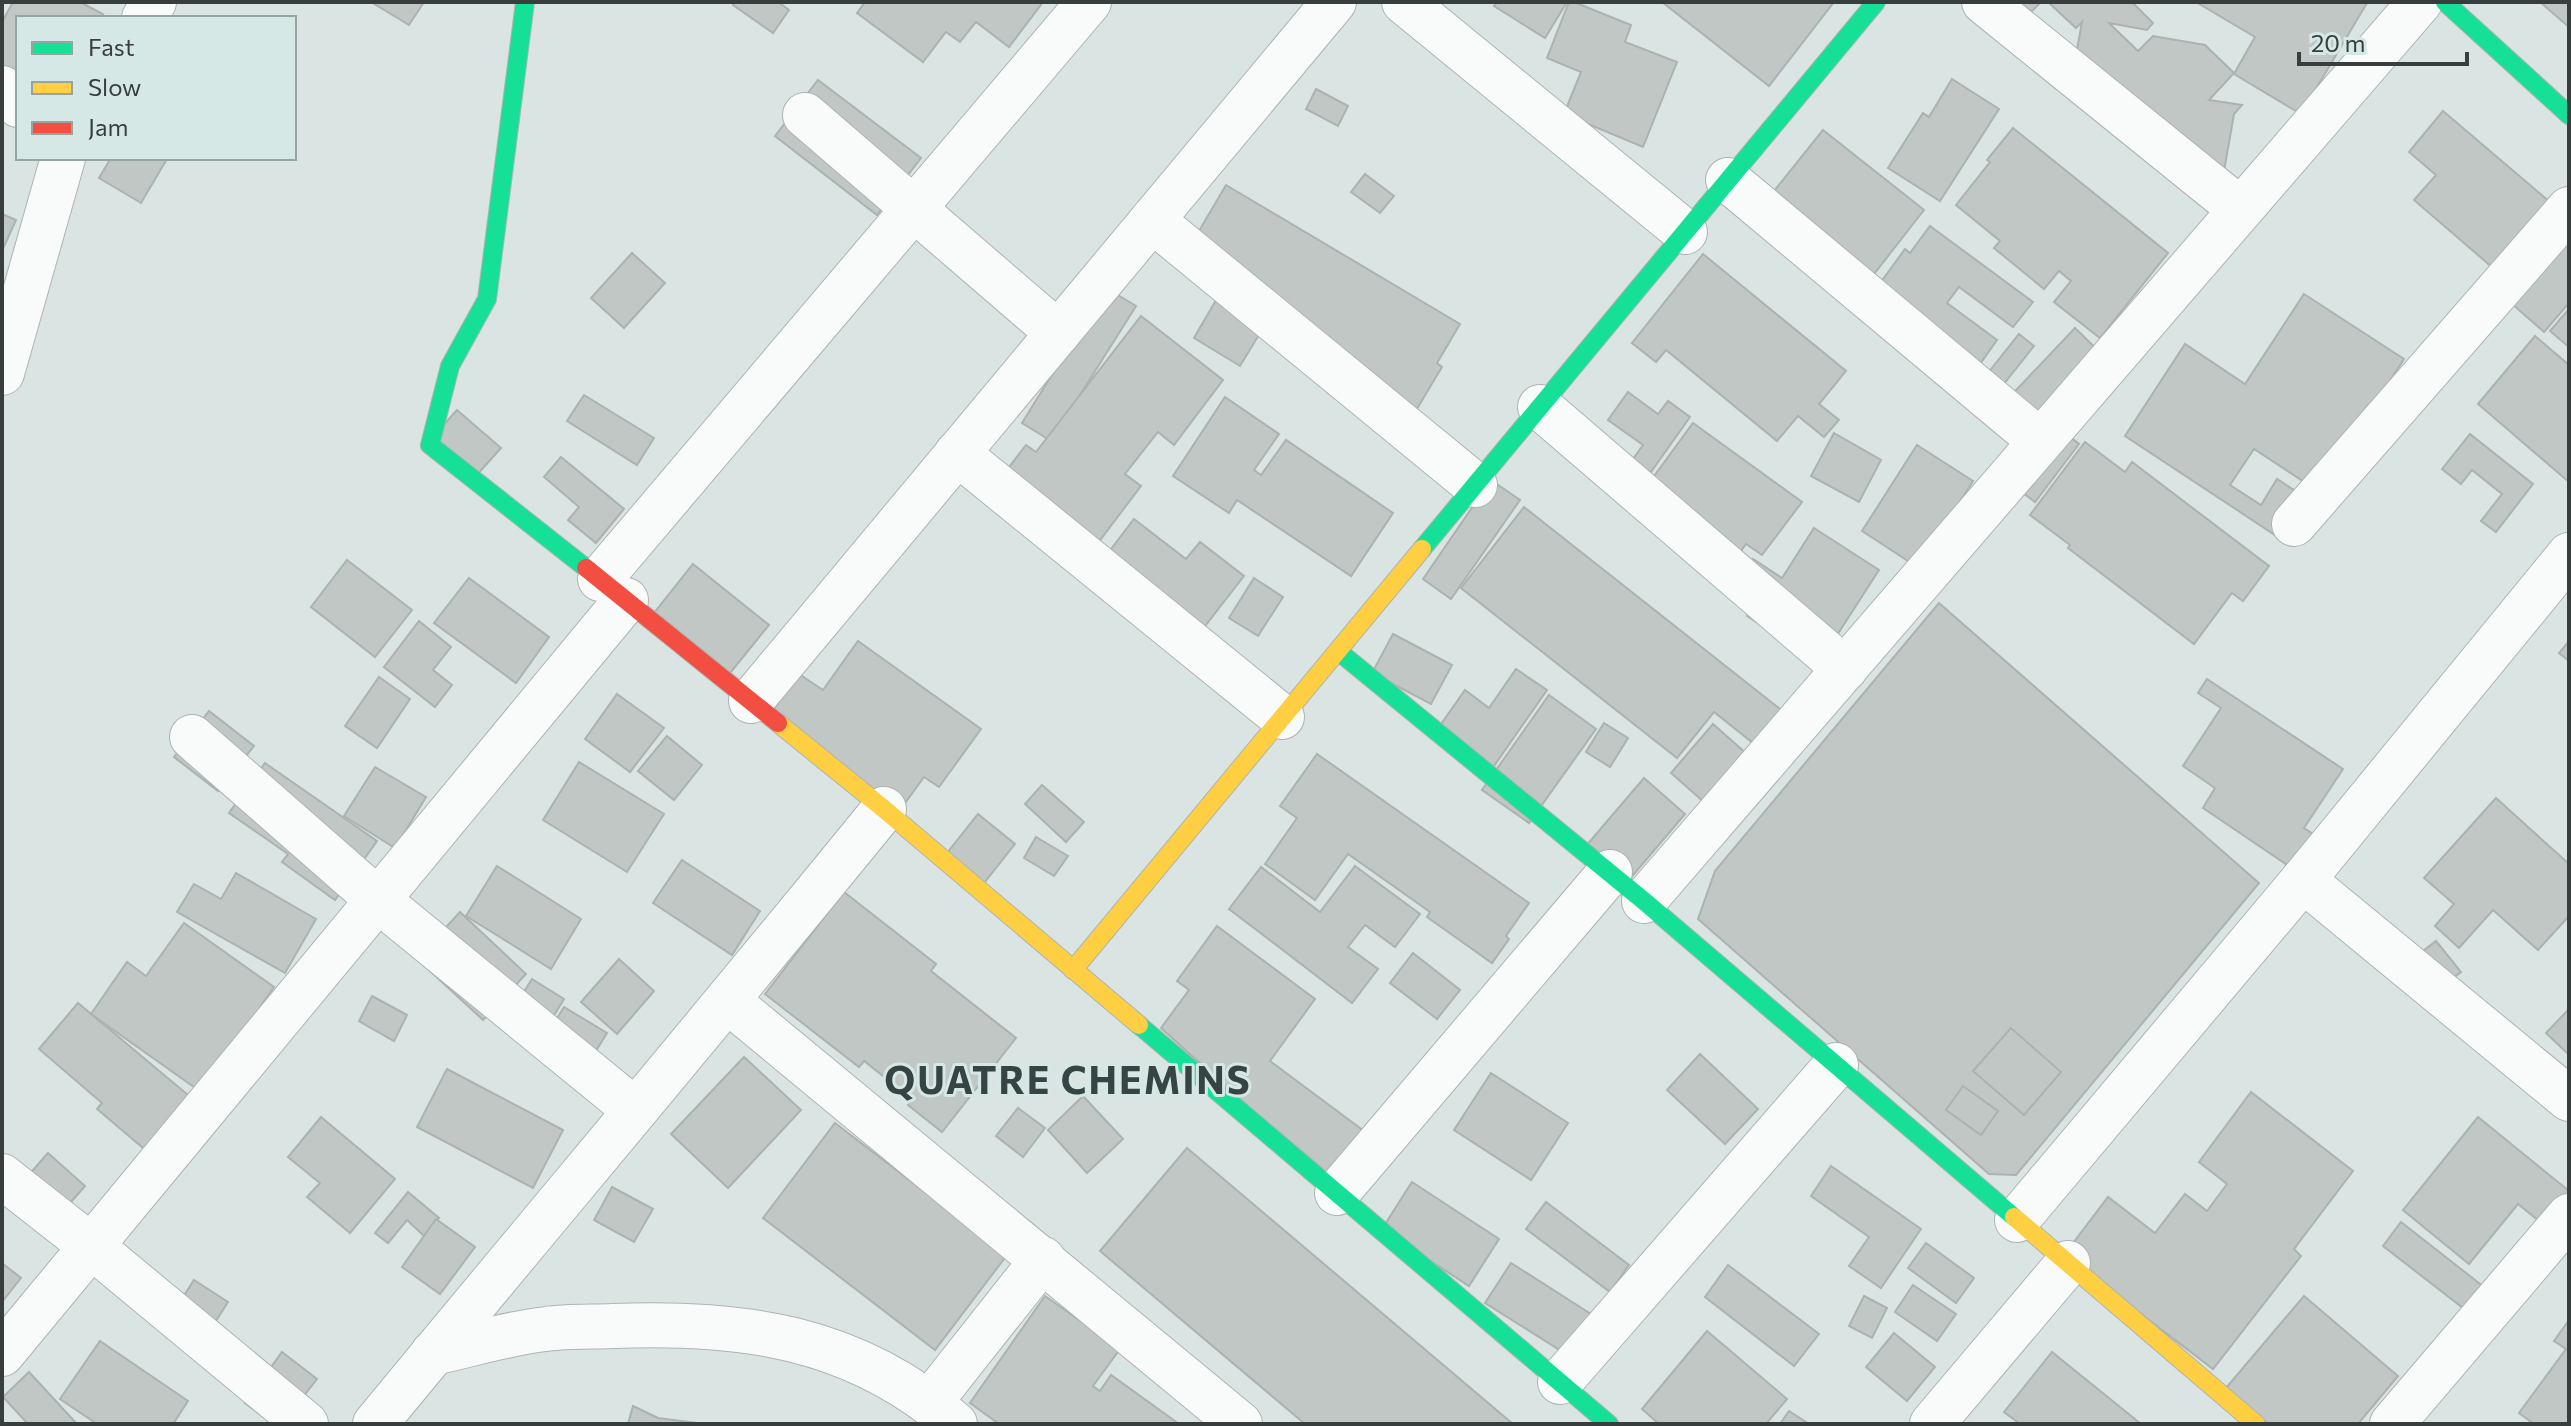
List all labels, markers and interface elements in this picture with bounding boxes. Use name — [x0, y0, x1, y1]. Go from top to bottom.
legend — [16, 16, 296, 160]
scale bar — [2299, 16, 2467, 66]
text: 20 m — [2311, 28, 2365, 57]
text: Fast — [88, 32, 135, 61]
text: Slow — [88, 72, 141, 101]
text: Jam — [88, 112, 128, 141]
district label: QUATRE CHEMINS — [884, 1055, 1252, 1102]

